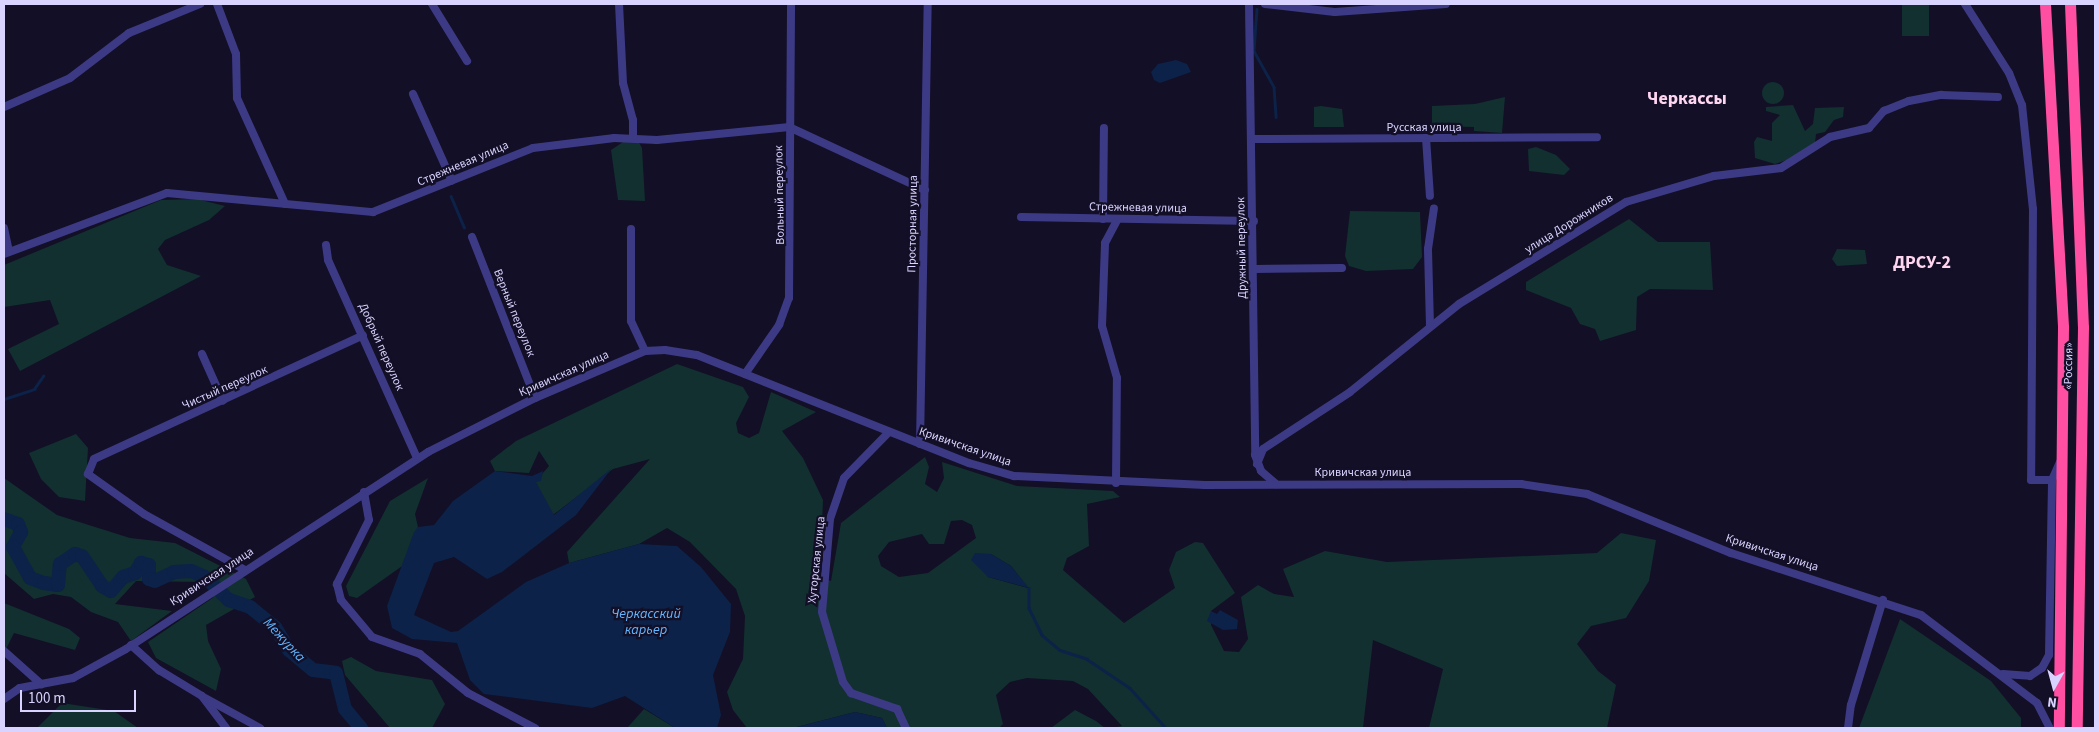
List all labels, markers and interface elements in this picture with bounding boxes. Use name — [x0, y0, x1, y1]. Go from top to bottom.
district label: Черкассы — [1647, 88, 1727, 110]
street label: Русская улица — [1387, 121, 1461, 135]
street label: Стрежневая улица — [415, 138, 511, 190]
street label: Вольный переулок — [772, 145, 788, 245]
street label: Просторная улица — [905, 175, 921, 273]
street label: улица Дорожников — [1522, 191, 1616, 257]
street label: Дружный переулок — [1234, 197, 1250, 299]
street label: Стрежневая улица — [1089, 200, 1187, 216]
district label: ДРСУ-2 — [1893, 252, 1951, 274]
street label: Верный переулок — [490, 267, 538, 359]
street label: Добрый переулок — [355, 301, 407, 393]
street label: «Россия» — [2061, 342, 2077, 390]
street label: Кривичская улица — [517, 348, 611, 400]
street label: Чистый переулок — [180, 363, 270, 413]
street label: Кривичская улица — [917, 424, 1013, 470]
street label: Кривичская улица — [1315, 466, 1411, 480]
street label: Хуторская улица — [805, 516, 829, 604]
street label: Кривичская улица — [1724, 531, 1820, 575]
street label: Кривичская улица — [167, 545, 257, 609]
water label: Черкасский карьер — [611, 606, 681, 638]
water label: Межурка — [259, 615, 309, 665]
north arrow — [2029, 662, 2079, 712]
scale bar — [22, 680, 139, 712]
text: 100 m — [28, 688, 66, 709]
text: N — [2046, 691, 2058, 712]

